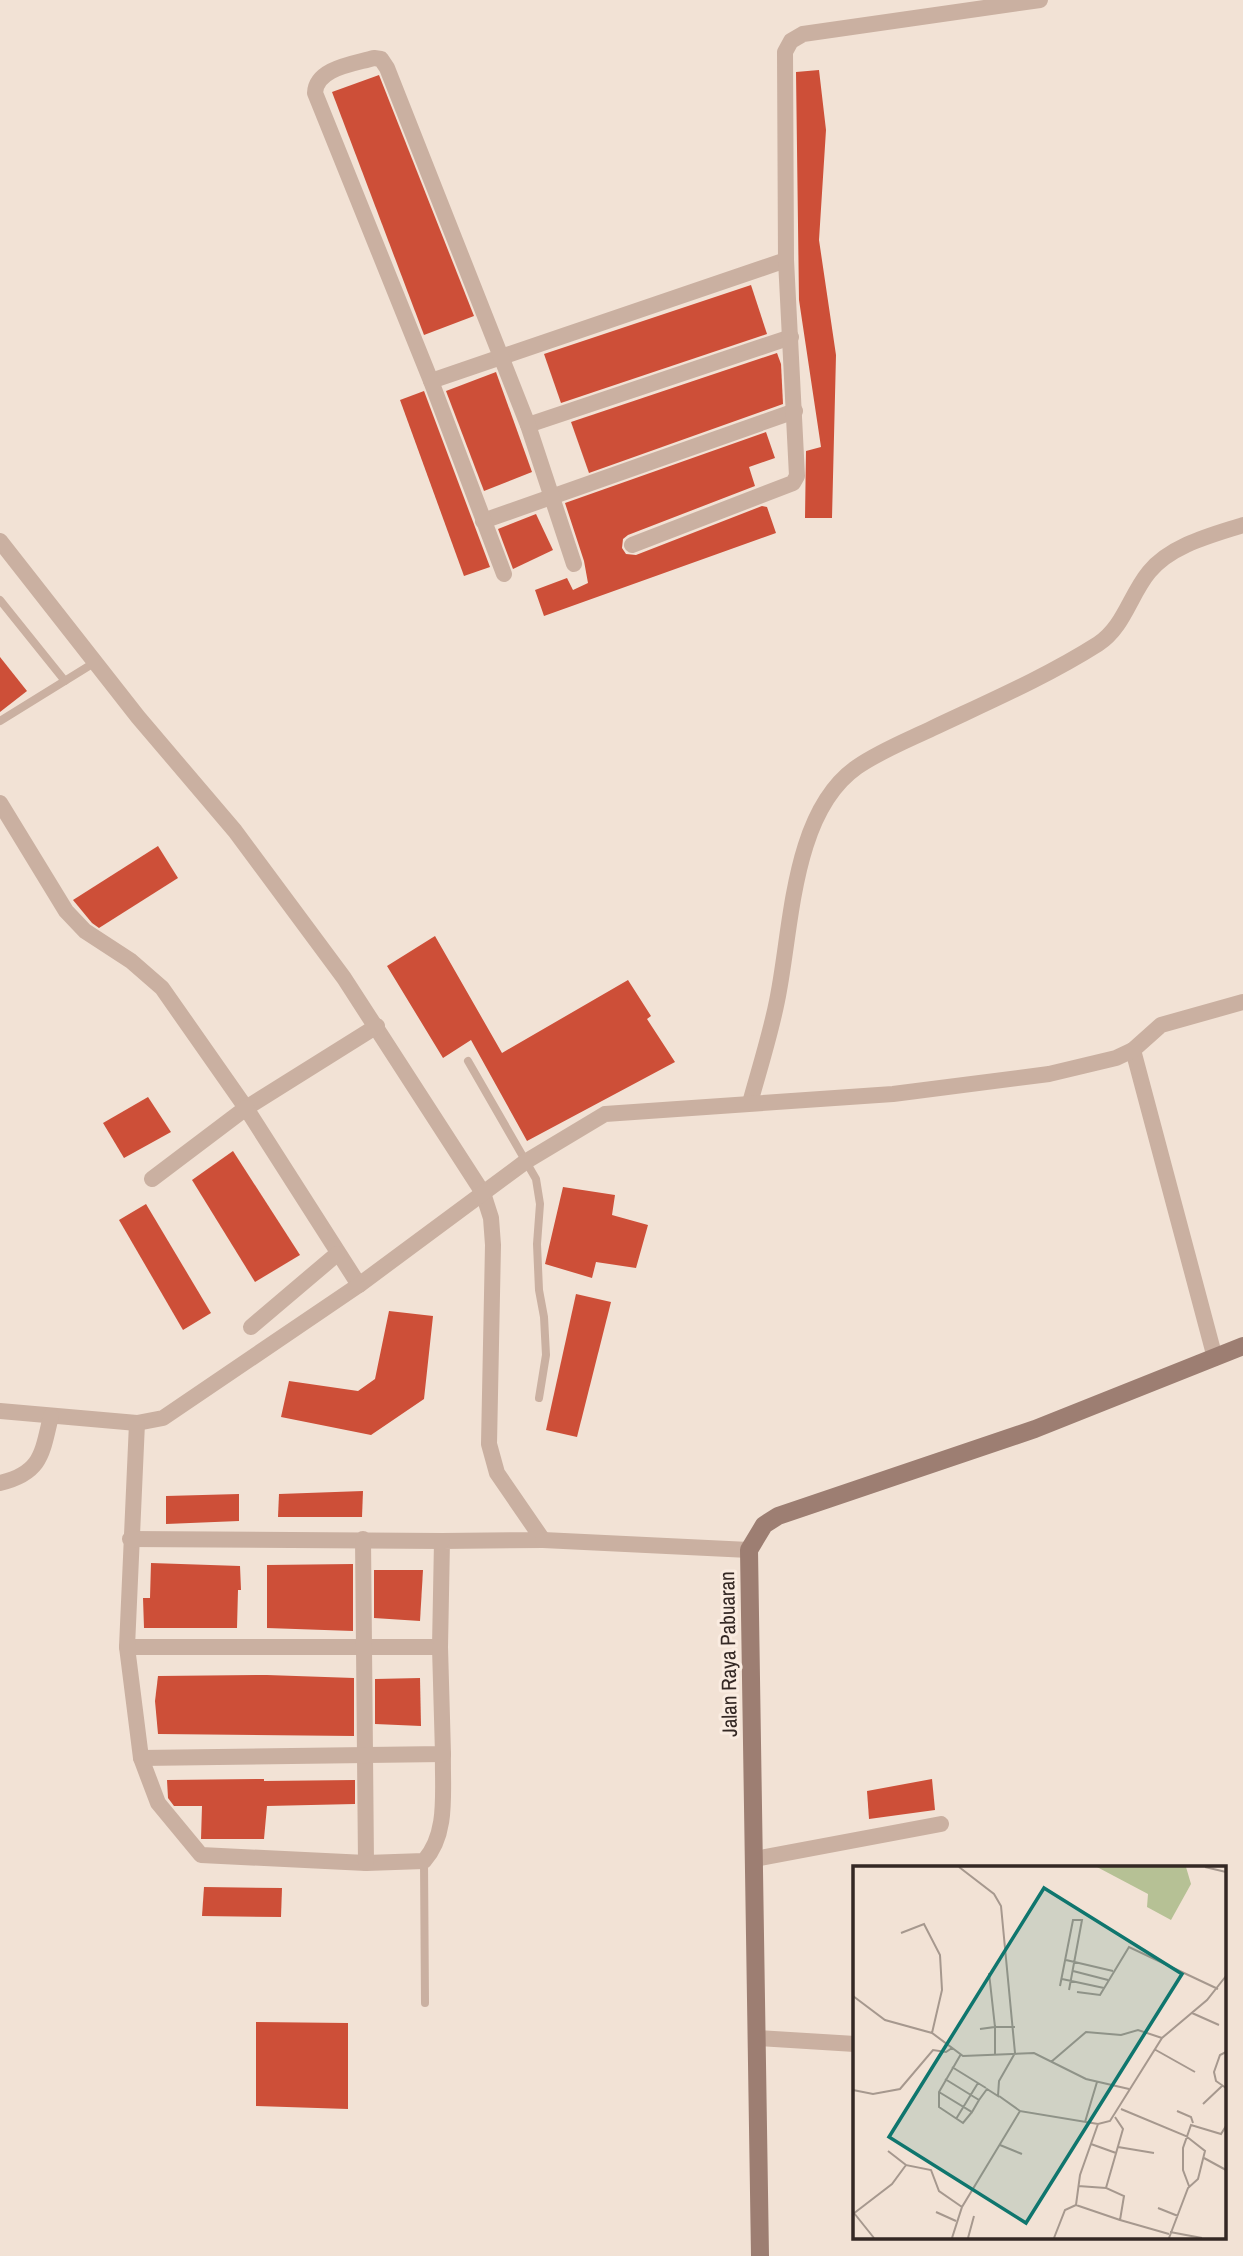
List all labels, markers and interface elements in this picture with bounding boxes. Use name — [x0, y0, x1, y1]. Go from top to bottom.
street label: Jalan Raya Pabuaran — [712, 1571, 744, 1737]
inset map — [853, 1866, 1226, 2238]

